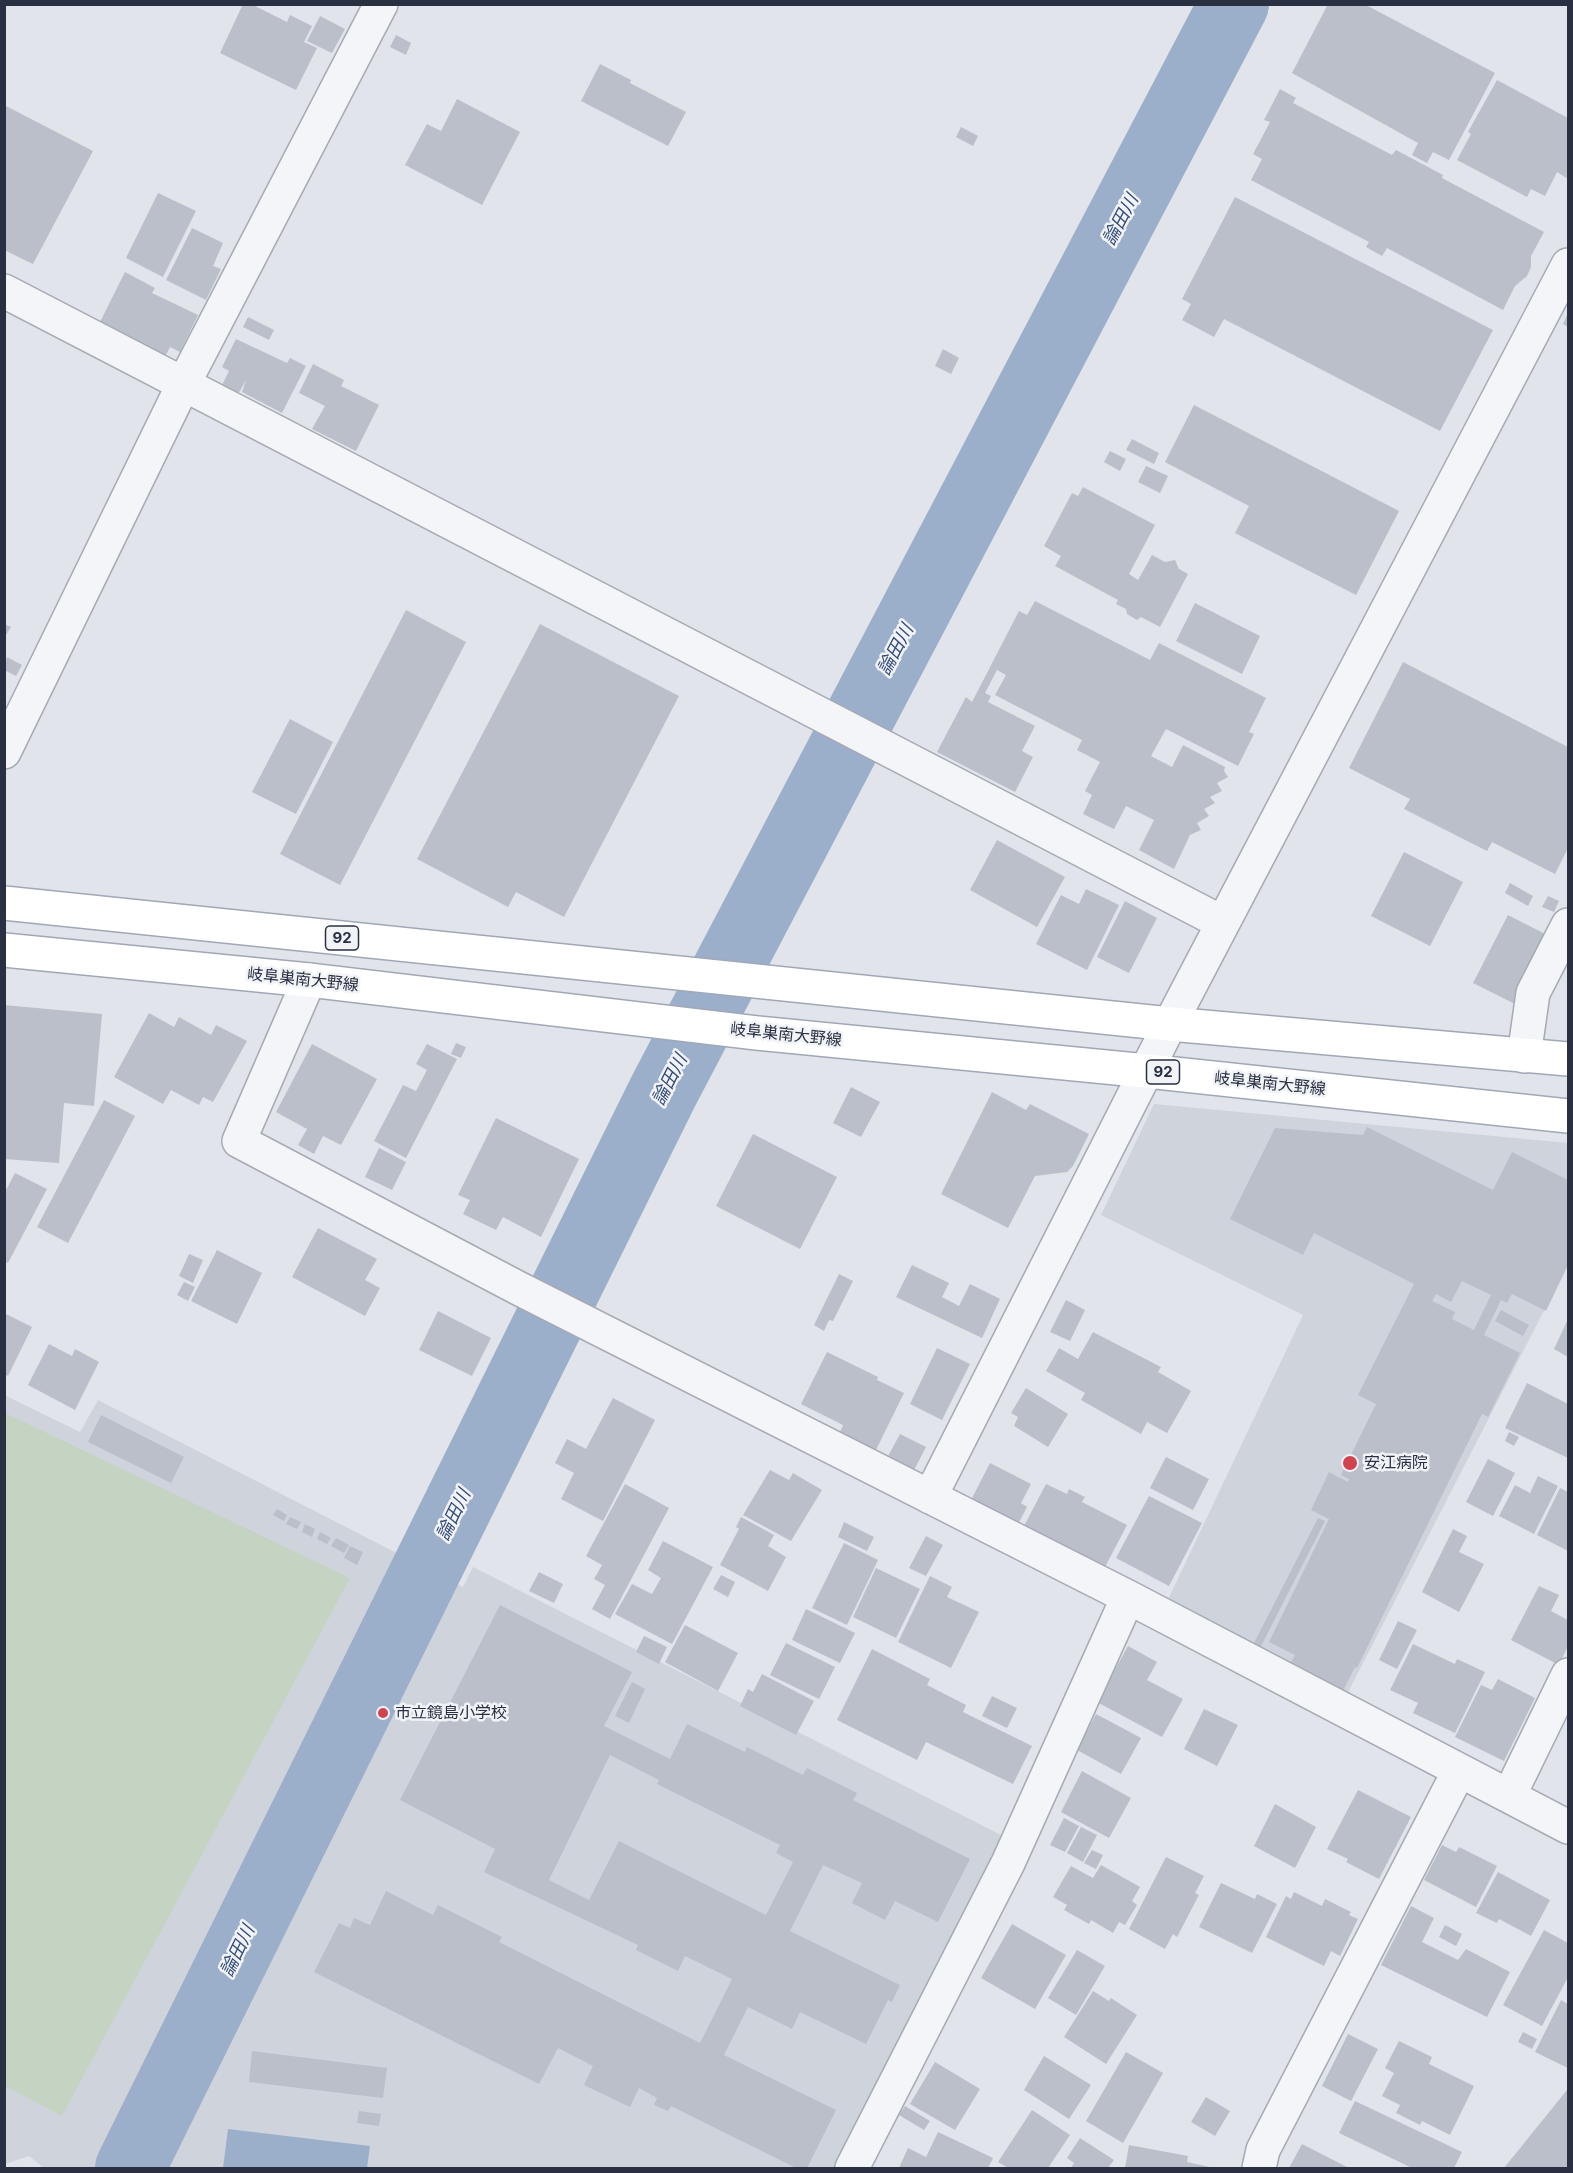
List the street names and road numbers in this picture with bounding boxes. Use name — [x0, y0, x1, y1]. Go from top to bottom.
road number: 92 — [326, 926, 358, 950]
street label: 岐阜巣南大野線 — [246, 965, 360, 995]
street label: 岐阜巣南大野線 — [729, 1020, 843, 1050]
road number: 92 — [1146, 1060, 1180, 1084]
street label: 岐阜巣南大野線 — [1213, 1069, 1327, 1099]

